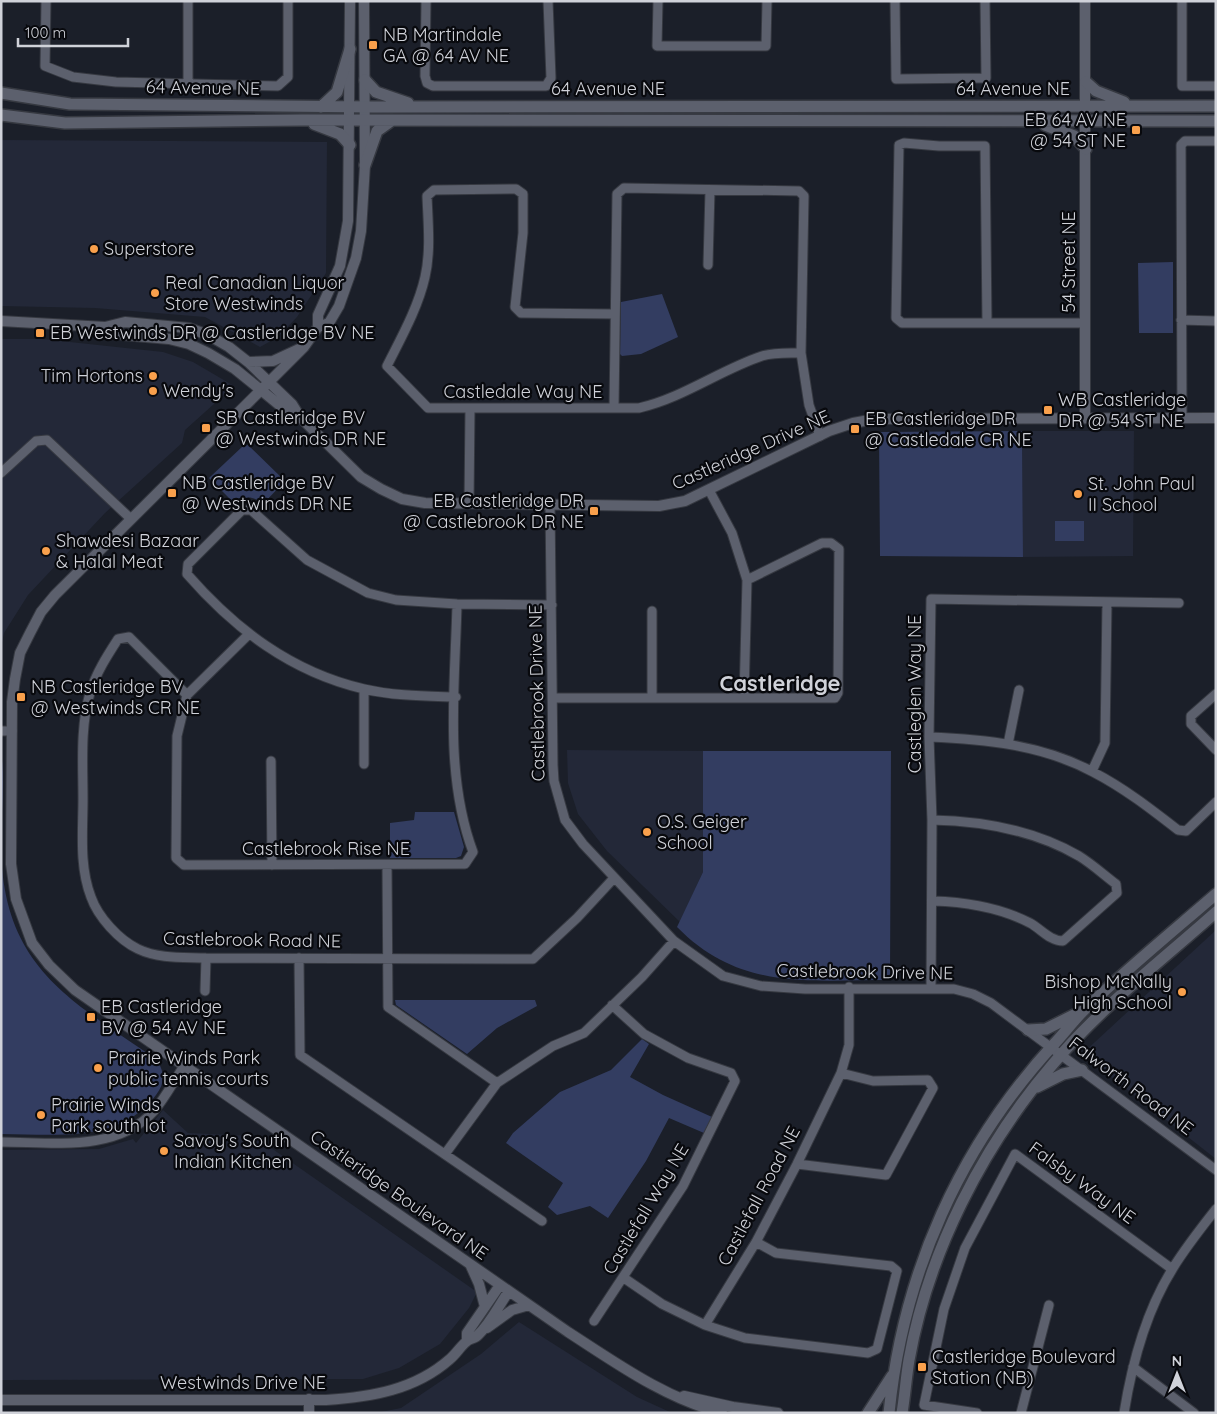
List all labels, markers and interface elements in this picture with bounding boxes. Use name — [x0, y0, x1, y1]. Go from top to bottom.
scale bar — [18, 15, 128, 47]
text: 100 m — [25, 23, 66, 42]
place label: NB Martindale GA @ 64 AV NE — [383, 23, 509, 67]
marker: NB Martindale GA @ 64 AV NE — [367, 39, 379, 51]
street label: 64 Avenue NE — [146, 75, 260, 100]
street label: 64 Avenue NE — [551, 77, 665, 100]
street label: 64 Avenue NE — [956, 77, 1070, 100]
place label: EB 64 AV NE @ 54 ST NE — [1025, 108, 1126, 152]
marker: EB 64 AV NE @ 54 ST NE — [1130, 124, 1142, 136]
street label: 54 Street NE — [1057, 211, 1080, 313]
place label: Superstore — [104, 237, 194, 260]
marker: Superstore — [88, 243, 100, 255]
place label: Real Canadian Liquor Store Westwinds — [165, 271, 345, 315]
marker: Real Canadian Liquor Store Westwinds — [149, 287, 161, 299]
place label: EB Westwinds DR @ Castleridge BV NE — [50, 321, 375, 344]
marker: EB Westwinds DR @ Castleridge BV NE — [34, 327, 46, 339]
place label: Tim Hortons — [40, 364, 143, 387]
marker: Tim Hortons — [147, 370, 159, 382]
place label: Wendy's — [163, 379, 234, 402]
street label: Castledale Way NE — [444, 380, 602, 403]
marker: Wendy's — [147, 385, 159, 397]
place label: WB Castleridge DR @ 54 ST NE — [1058, 388, 1186, 432]
street label: Castleridge Drive NE — [668, 404, 833, 495]
marker: WB Castleridge DR @ 54 ST NE — [1042, 404, 1054, 416]
place label: SB Castleridge BV @ Westwinds DR NE — [216, 406, 386, 450]
place label: EB Castleridge DR @ Castledale CR NE — [865, 407, 1032, 451]
marker: SB Castleridge BV @ Westwinds DR NE — [200, 422, 212, 434]
marker: EB Castleridge DR @ Castledale CR NE — [849, 423, 861, 435]
place label: NB Castleridge BV @ Westwinds DR NE — [182, 471, 352, 515]
place label: St. John Paul II School — [1088, 472, 1195, 516]
marker: NB Castleridge BV @ Westwinds DR NE — [166, 487, 178, 499]
marker: St. John Paul II School — [1072, 488, 1084, 500]
place label: EB Castleridge DR @ Castlebrook DR NE — [403, 489, 584, 533]
marker: EB Castleridge DR @ Castlebrook DR NE — [588, 505, 600, 517]
place label: Shawdesi Bazaar & Halal Meat — [56, 529, 199, 573]
marker: Shawdesi Bazaar & Halal Meat — [40, 545, 52, 557]
street label: Castlebrook Drive NE — [523, 605, 550, 782]
street label: Castleglen Way NE — [903, 615, 926, 773]
district label: Castleridge — [719, 669, 841, 697]
place label: NB Castleridge BV @ Westwinds CR NE — [31, 675, 200, 719]
marker: NB Castleridge BV @ Westwinds CR NE — [15, 691, 27, 703]
place label: O.S. Geiger School — [657, 810, 747, 854]
marker: O.S. Geiger School — [641, 826, 653, 838]
street label: Castlebrook Rise NE — [242, 837, 410, 860]
street label: Castlebrook Road NE — [163, 926, 341, 953]
street label: Castlebrook Drive NE — [777, 958, 954, 985]
place label: Bishop McNally High School — [1045, 970, 1172, 1014]
marker: Bishop McNally High School — [1176, 986, 1188, 998]
place label: EB Castleridge BV @ 54 AV NE — [101, 995, 226, 1039]
marker: EB Castleridge BV @ 54 AV NE — [85, 1011, 97, 1023]
street label: Falworth Road NE — [1064, 1031, 1198, 1140]
place label: Prairie Winds Park public tennis courts — [108, 1046, 269, 1090]
marker: Prairie Winds Park public tennis courts — [92, 1062, 104, 1074]
place label: Prairie Winds Park south lot — [51, 1093, 166, 1137]
marker: Prairie Winds Park south lot — [35, 1109, 47, 1121]
street label: Castlefall Road NE — [712, 1122, 805, 1270]
street label: Castleridge Boulevard NE — [306, 1124, 493, 1265]
place label: Savoy's South Indian Kitchen — [174, 1129, 292, 1173]
street label: Falsby Way NE — [1025, 1136, 1140, 1229]
street label: Castlefall Way NE — [597, 1139, 694, 1278]
marker: Savoy's South Indian Kitchen — [158, 1145, 170, 1157]
place label: Castleridge Boulevard Station (NB) — [932, 1345, 1116, 1389]
north arrow — [1152, 1349, 1202, 1399]
text: N — [1172, 1352, 1182, 1370]
marker: Castleridge Boulevard Station (NB) — [916, 1361, 928, 1373]
street label: Westwinds Drive NE — [160, 1371, 326, 1394]

